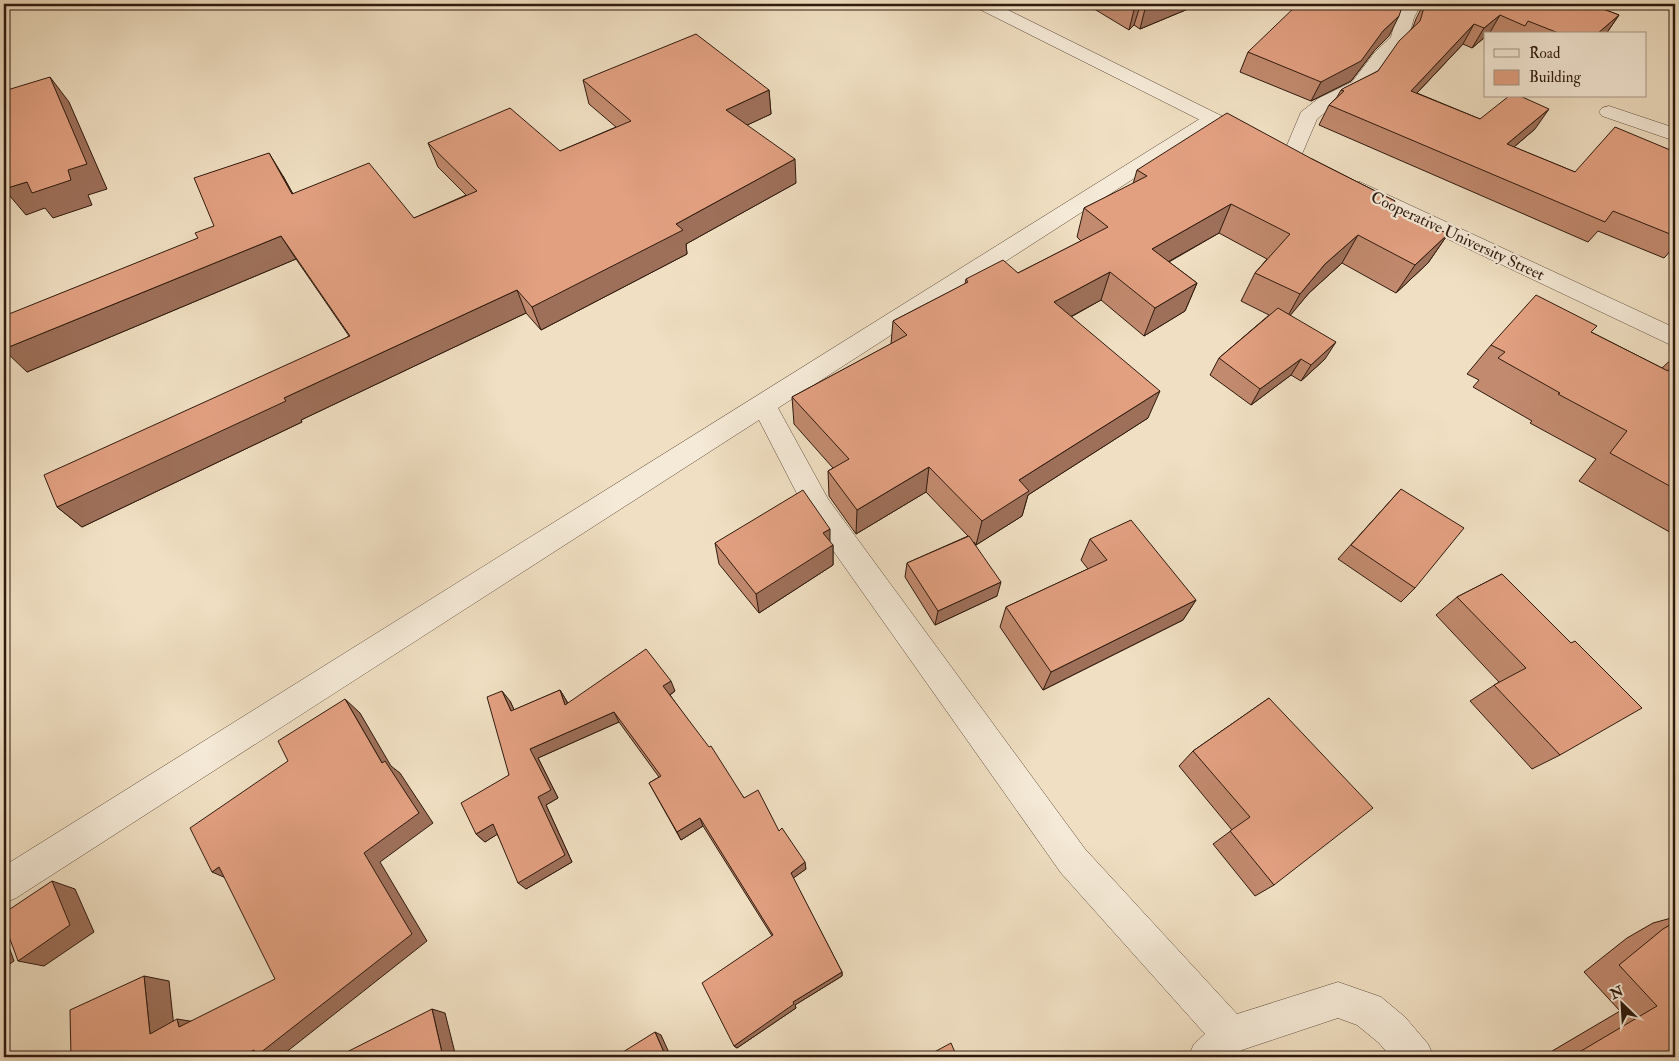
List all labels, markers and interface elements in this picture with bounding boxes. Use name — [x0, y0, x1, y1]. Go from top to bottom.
legend — [1484, 32, 1646, 98]
text: Road — [1529, 44, 1561, 63]
text: Building — [1529, 68, 1581, 87]
street label: Cooperative University Street — [1367, 187, 1548, 286]
north arrow — [1596, 978, 1646, 1028]
text: N — [1607, 982, 1626, 1003]

